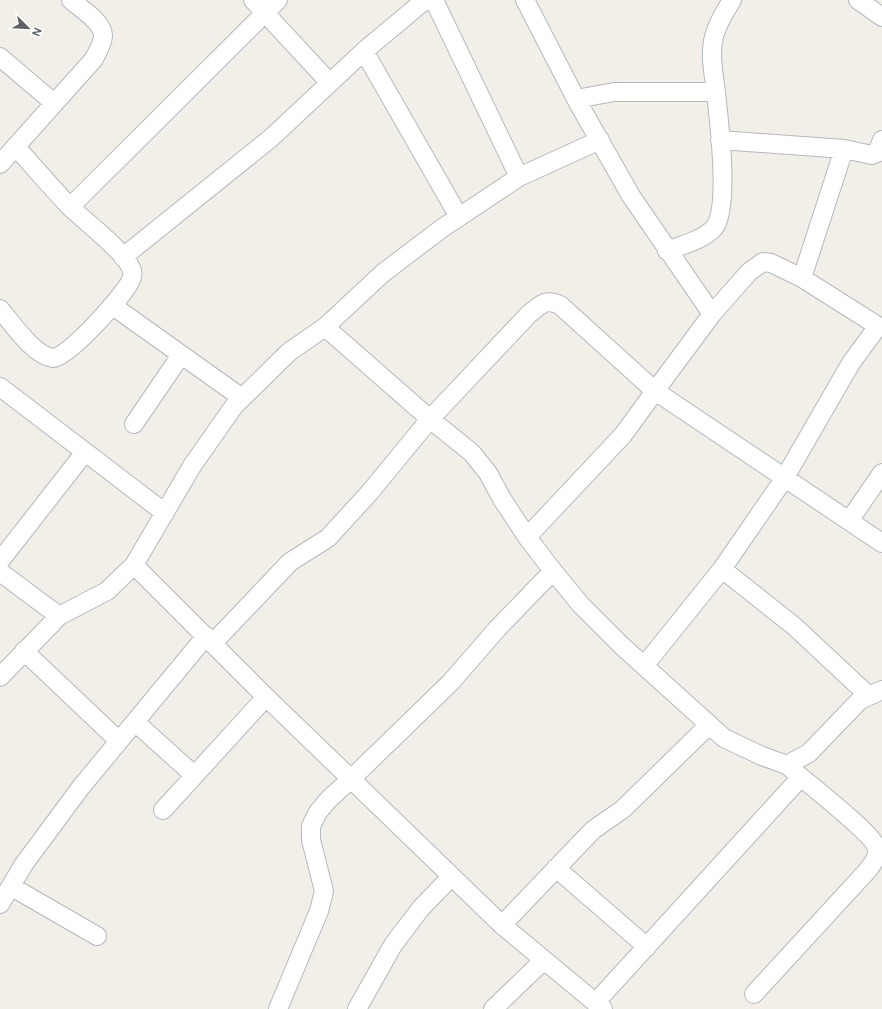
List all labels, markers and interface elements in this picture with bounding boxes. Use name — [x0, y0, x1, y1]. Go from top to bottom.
north arrow — [8, 8, 48, 48]
text: N — [29, 26, 45, 39]

